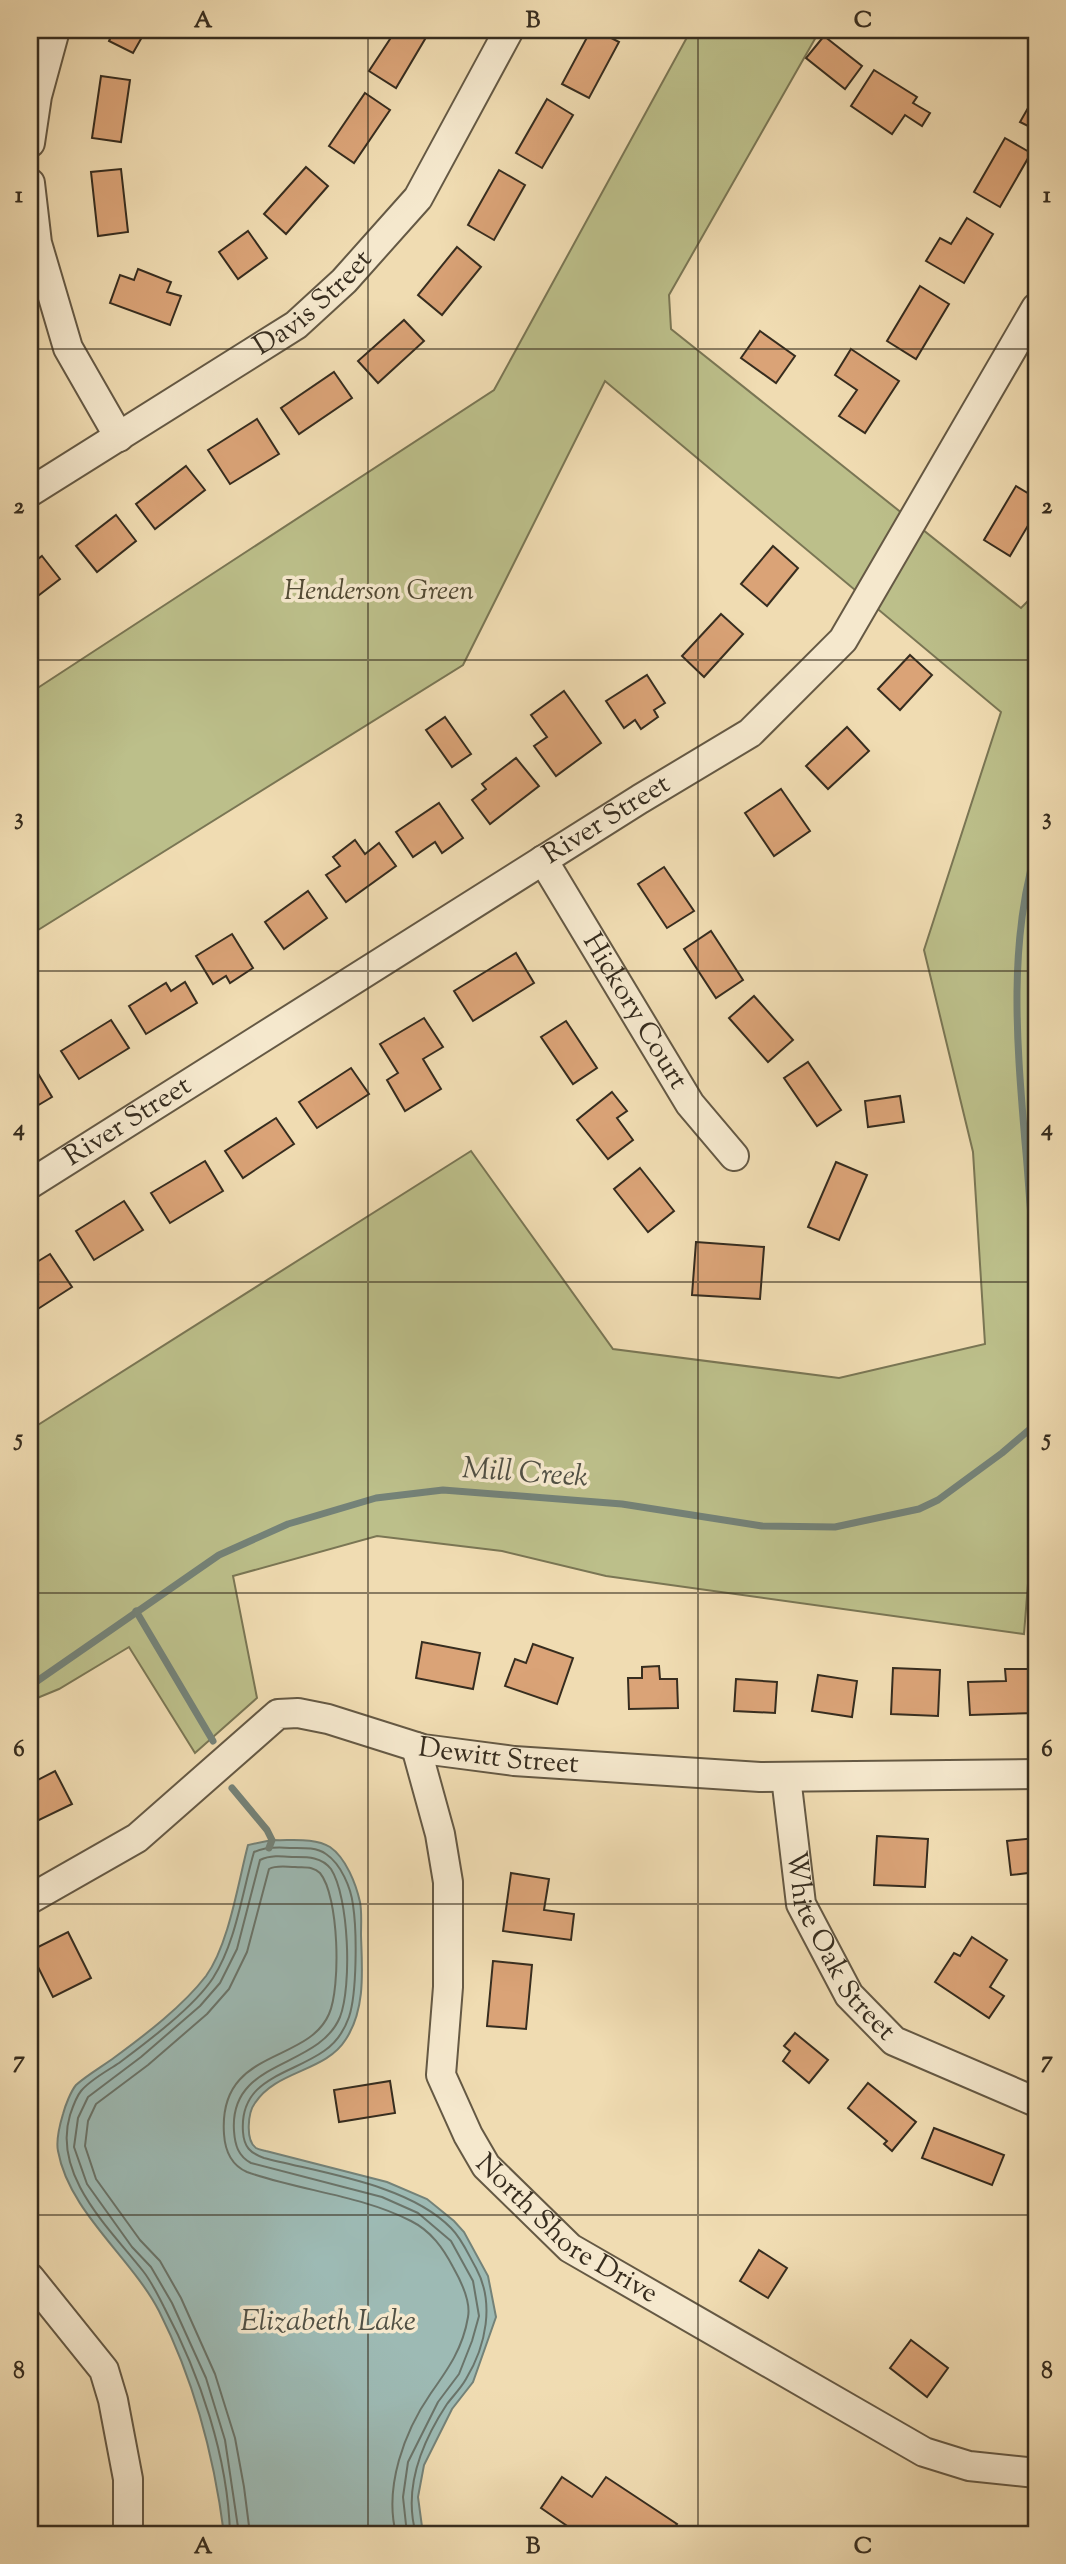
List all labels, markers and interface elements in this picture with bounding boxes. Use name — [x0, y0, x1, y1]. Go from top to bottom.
text: A — [194, 5, 213, 38]
text: B — [526, 5, 541, 38]
text: C — [854, 5, 872, 38]
text: 1 — [15, 180, 23, 213]
text: 1 — [1043, 180, 1051, 213]
street label: Davis Street — [246, 241, 383, 367]
text: 2 — [14, 491, 25, 524]
text: 2 — [1042, 491, 1053, 524]
park label: Henderson Green — [284, 572, 474, 612]
street label: River Street — [535, 765, 679, 875]
text: 3 — [14, 802, 24, 835]
text: 3 — [1042, 802, 1052, 835]
street label: Hickory Court — [572, 926, 697, 1098]
street label: River Street — [57, 1067, 200, 1177]
text: 4 — [12, 1113, 25, 1146]
text: 4 — [1040, 1113, 1053, 1146]
text: 5 — [13, 1423, 23, 1456]
text: 5 — [1041, 1423, 1051, 1456]
water label: Mill Creek — [461, 1448, 589, 1500]
street label: Dewitt Street — [416, 1729, 580, 1785]
text: 6 — [13, 1734, 25, 1767]
text: 6 — [1041, 1734, 1053, 1767]
street label: White Oak Street — [775, 1849, 904, 2051]
text: 7 — [13, 2045, 25, 2078]
text: 7 — [1041, 2045, 1053, 2078]
street label: North Shore Drive — [465, 2145, 665, 2314]
water label: Elizabeth Lake — [240, 2301, 416, 2344]
text: 8 — [13, 2356, 25, 2389]
text: 8 — [1041, 2356, 1053, 2389]
text: A — [194, 2531, 213, 2564]
text: B — [526, 2531, 541, 2564]
text: C — [854, 2531, 872, 2564]

